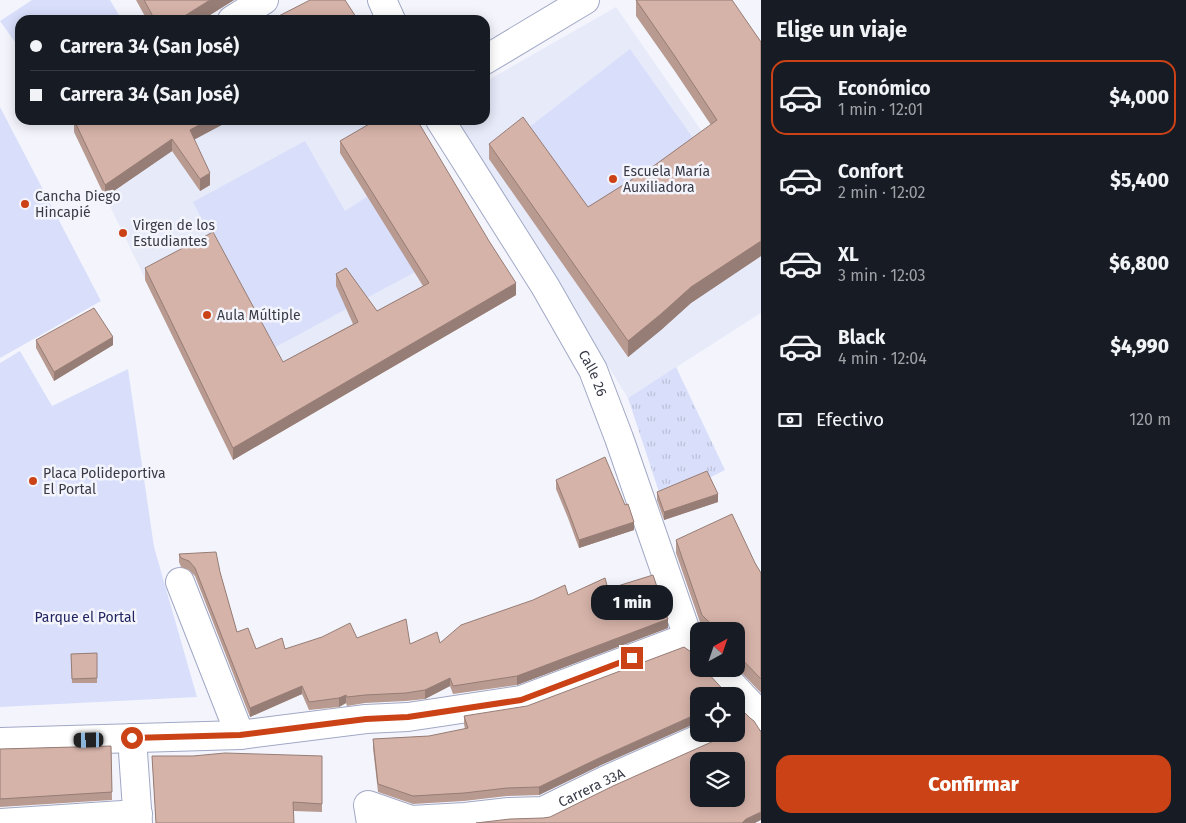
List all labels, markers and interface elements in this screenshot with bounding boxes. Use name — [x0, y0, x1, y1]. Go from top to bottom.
text: Elige un viaje — [776, 16, 907, 43]
text: Carrera 34 (San José) — [60, 35, 239, 58]
icon: car — [778, 75, 823, 120]
text: Económico — [838, 77, 931, 100]
text: Carrera 34 (San José) — [60, 83, 239, 106]
text: $4,000 — [1109, 86, 1169, 109]
text: 1 min · 12:01 — [838, 100, 923, 119]
icon: car — [778, 158, 823, 203]
text: Confort — [838, 160, 903, 183]
place label: Escuela María Auxiliadora — [623, 163, 710, 196]
text: $5,400 — [1110, 169, 1169, 192]
marker: Escuela María Auxiliadora — [607, 173, 619, 185]
text: 2 min · 12:02 — [838, 183, 925, 202]
place label: Cancha Diego Hincapié — [35, 188, 121, 221]
marker: Cancha Diego Hincapié — [19, 198, 31, 210]
place label: Virgen de los Estudiantes — [133, 217, 215, 250]
marker: Virgen de los Estudiantes — [117, 227, 129, 239]
icon: car — [778, 241, 823, 286]
text: XL — [838, 243, 859, 266]
text: $6,800 — [1109, 252, 1169, 275]
text: 3 min · 12:03 — [838, 266, 926, 285]
place label: Aula Múltiple — [217, 307, 301, 324]
marker: Aula Múltiple — [201, 309, 213, 321]
icon: car — [778, 324, 823, 369]
text: Black — [838, 326, 885, 349]
text: $4,990 — [1110, 335, 1169, 358]
street label: Calle 26 — [575, 347, 611, 399]
text: 4 min · 12:04 — [838, 349, 927, 368]
icon: cash — [776, 406, 804, 434]
text: Efectivo — [816, 408, 884, 431]
text: 120 m — [1129, 410, 1171, 429]
place label: Placa Polideportiva El Portal — [43, 465, 166, 498]
marker: Placa Polideportiva El Portal — [27, 475, 39, 487]
callout: 1 min — [591, 586, 673, 620]
text: 1 min — [613, 593, 651, 612]
park label: Parque el Portal — [34, 609, 136, 626]
north arrow — [690, 622, 745, 678]
map controls — [690, 622, 745, 807]
route end — [621, 647, 643, 669]
button: locate — [690, 687, 745, 742]
route start — [121, 727, 143, 749]
car — [73, 732, 104, 748]
button: layers — [690, 752, 745, 807]
button: Confirmar — [776, 755, 1171, 813]
street label: Carrera 33A — [555, 764, 627, 811]

